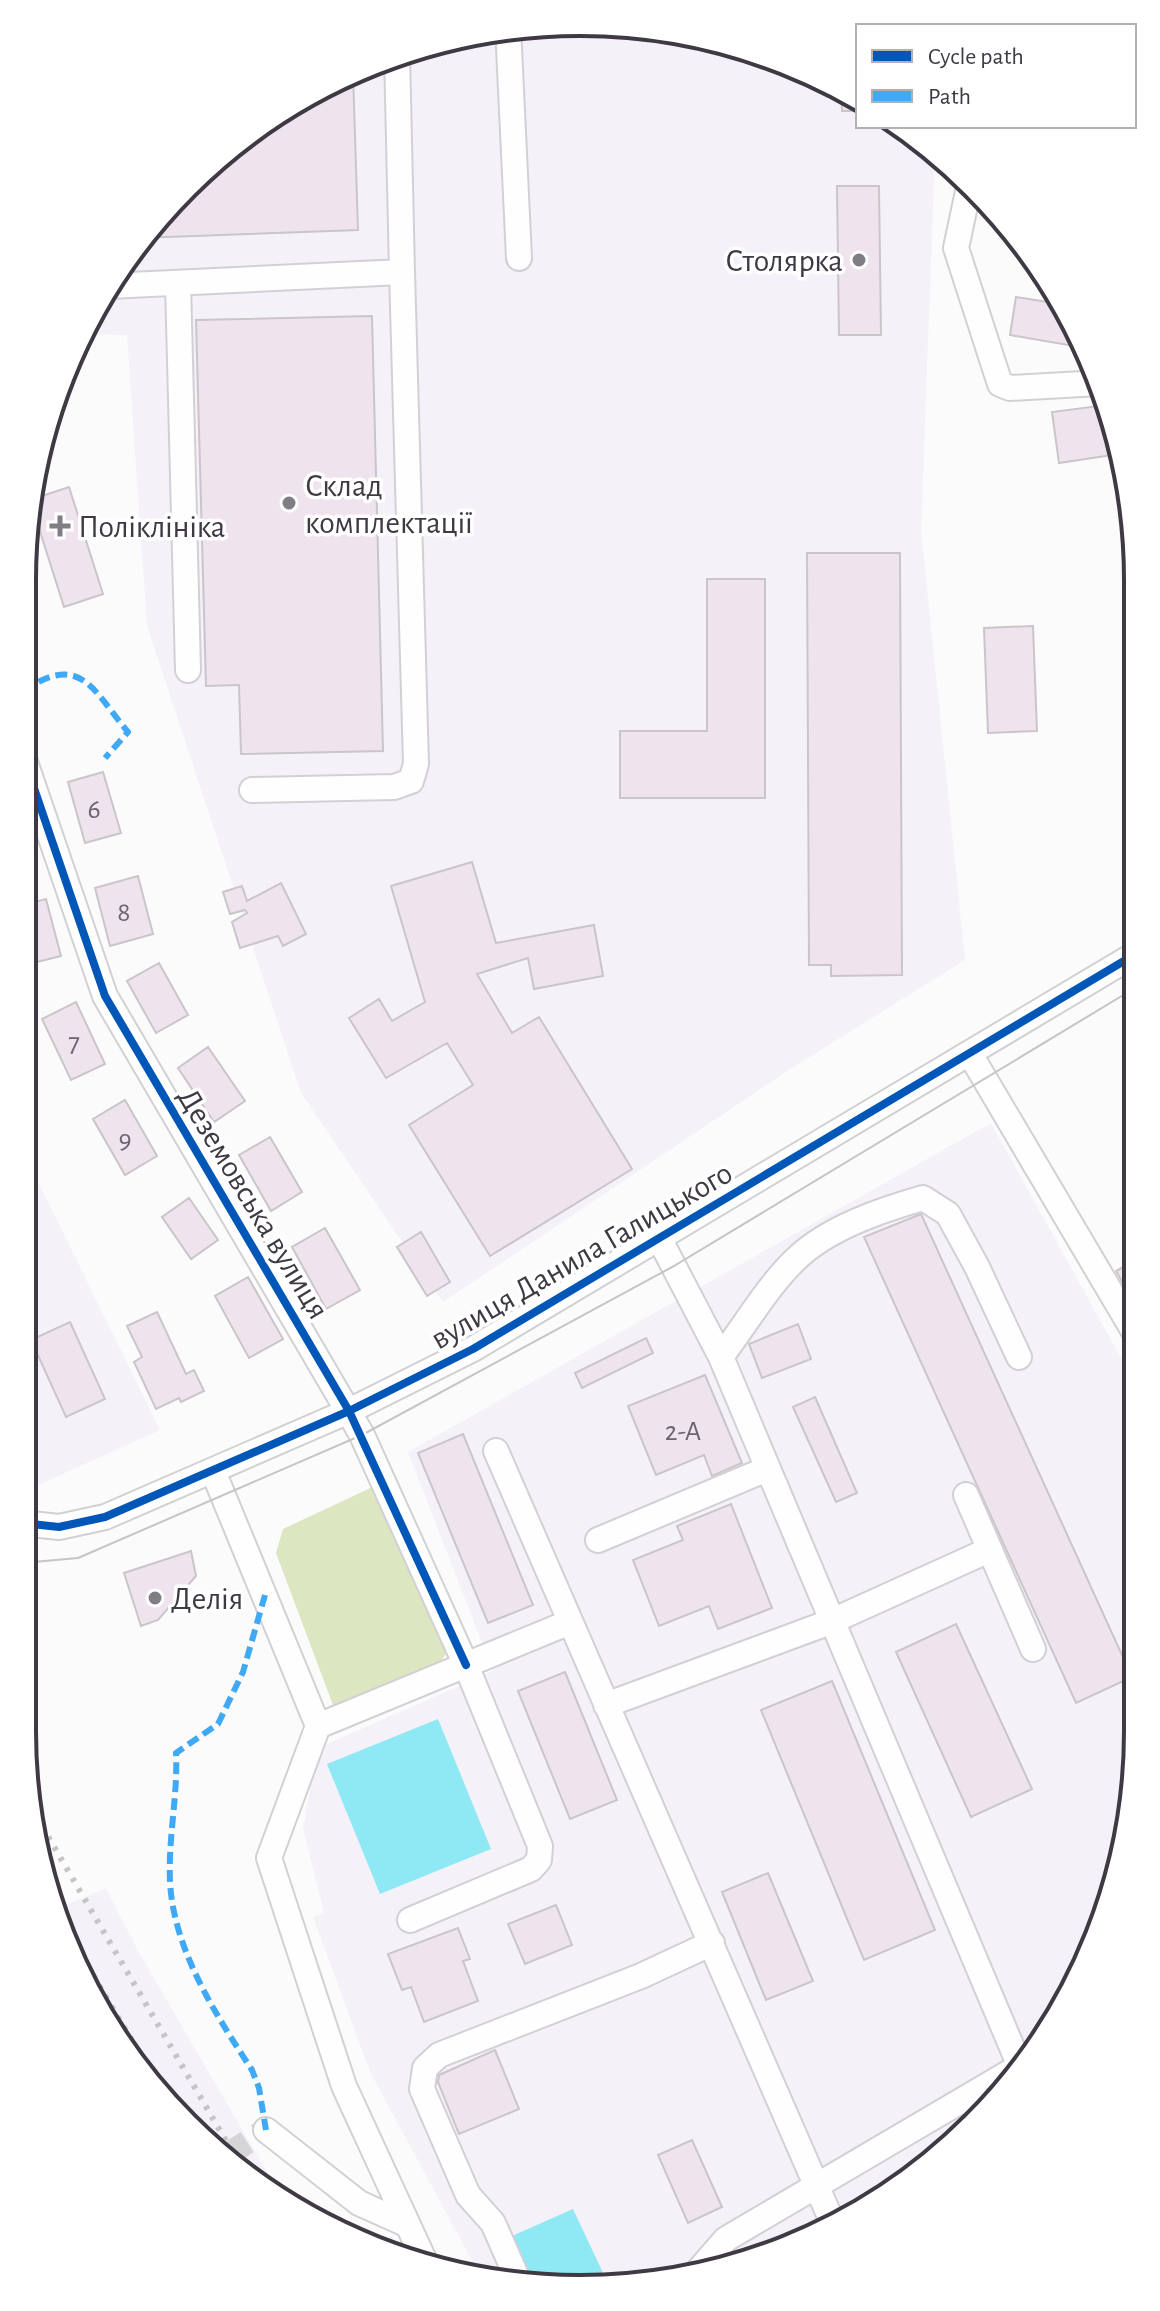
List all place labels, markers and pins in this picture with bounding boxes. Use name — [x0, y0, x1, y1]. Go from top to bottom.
place label: Столярка — [725, 245, 843, 277]
marker: Столярка — [850, 251, 868, 269]
place label: Склад комплектації — [305, 470, 473, 539]
marker: Склад комплектації — [280, 494, 298, 512]
place label: Поліклініка — [78, 511, 225, 543]
marker: Поліклініка — [49, 515, 71, 537]
place label: Делія — [171, 1583, 243, 1615]
marker: Делія — [146, 1589, 164, 1607]

